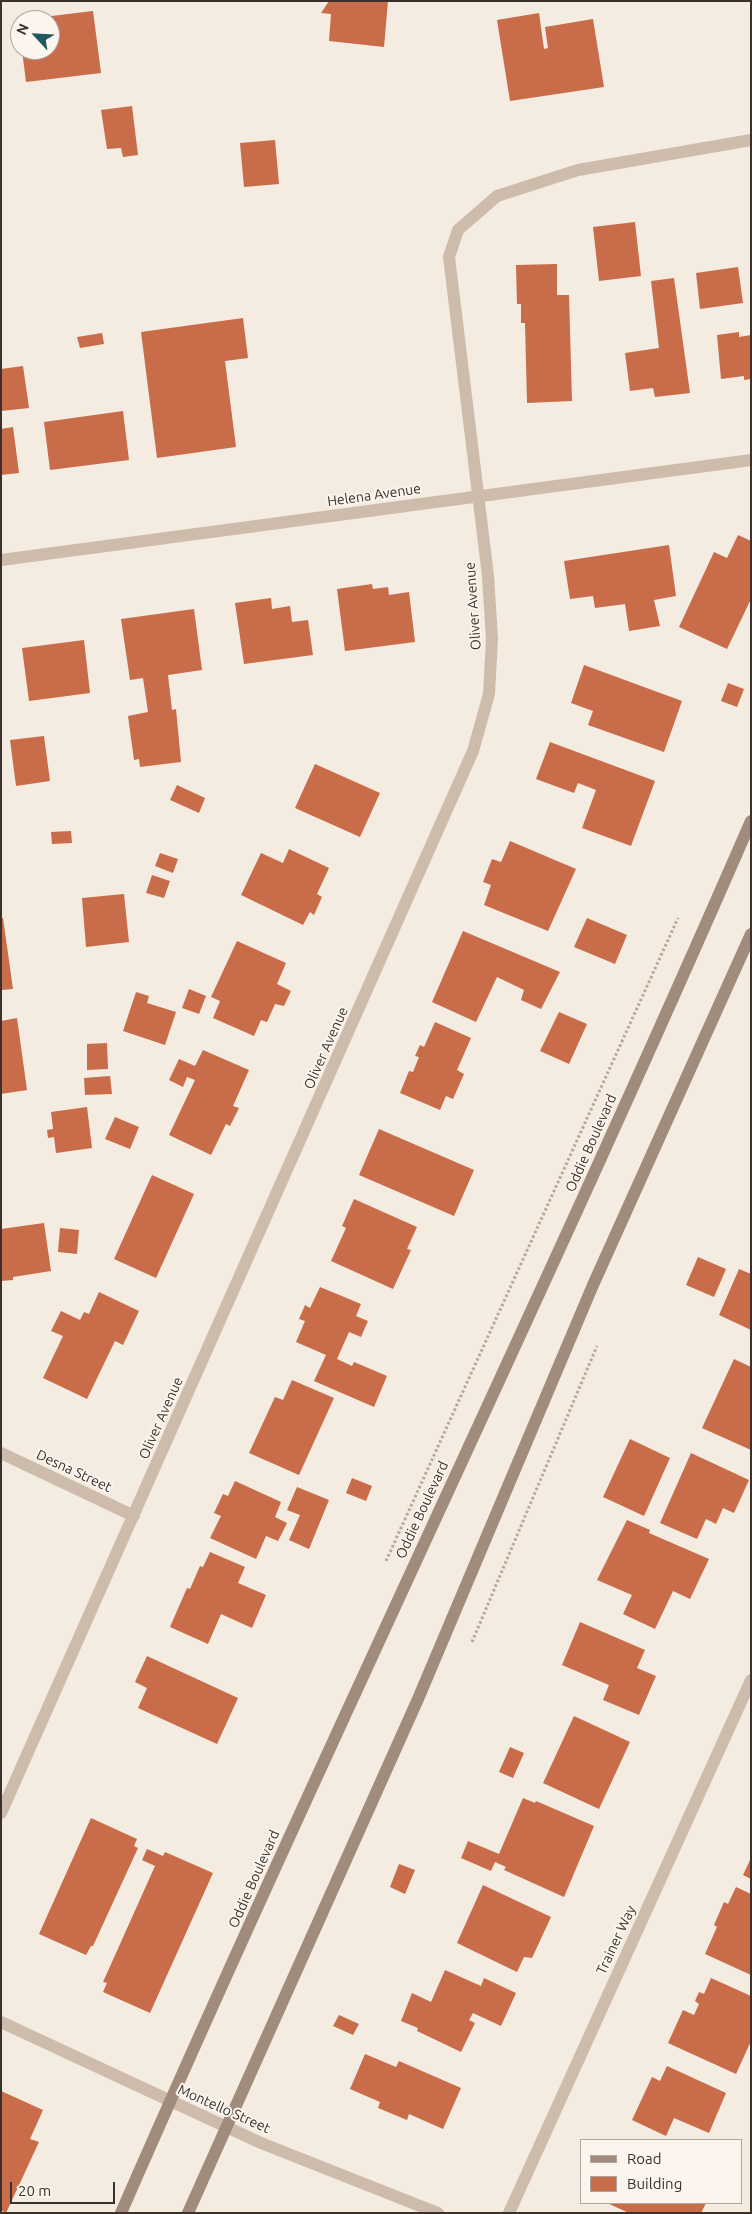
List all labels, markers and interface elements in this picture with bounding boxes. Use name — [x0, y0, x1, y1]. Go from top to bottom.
north arrow — [10, 10, 60, 60]
text: N — [13, 21, 32, 37]
street label: Helena Avenue — [326, 480, 422, 510]
street label: Oliver Avenue — [462, 561, 484, 651]
street label: Oliver Avenue — [300, 1004, 352, 1092]
street label: Oddie Boulevard — [562, 1091, 620, 1195]
street label: Oliver Avenue — [135, 1374, 187, 1462]
street label: Desna Street — [34, 1446, 114, 1496]
street label: Oddie Boulevard — [392, 1459, 452, 1561]
street label: Oddie Boulevard — [225, 1827, 283, 1931]
street label: Trainer Way — [593, 1903, 639, 1977]
street label: Montello Street — [175, 2081, 273, 2137]
legend — [580, 2139, 742, 2204]
text: Road — [627, 2150, 662, 2167]
scale bar — [12, 2172, 118, 2204]
text: Building — [627, 2175, 682, 2192]
text: 20 m — [18, 2182, 51, 2199]

